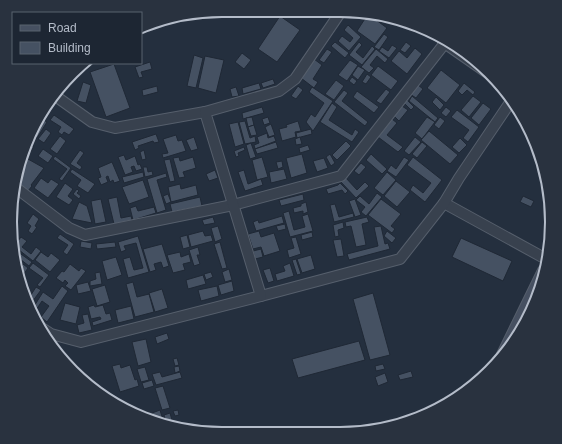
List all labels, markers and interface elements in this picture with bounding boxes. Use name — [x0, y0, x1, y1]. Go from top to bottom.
legend — [12, 12, 142, 64]
text: Road — [48, 21, 77, 35]
text: Building — [48, 41, 91, 55]

